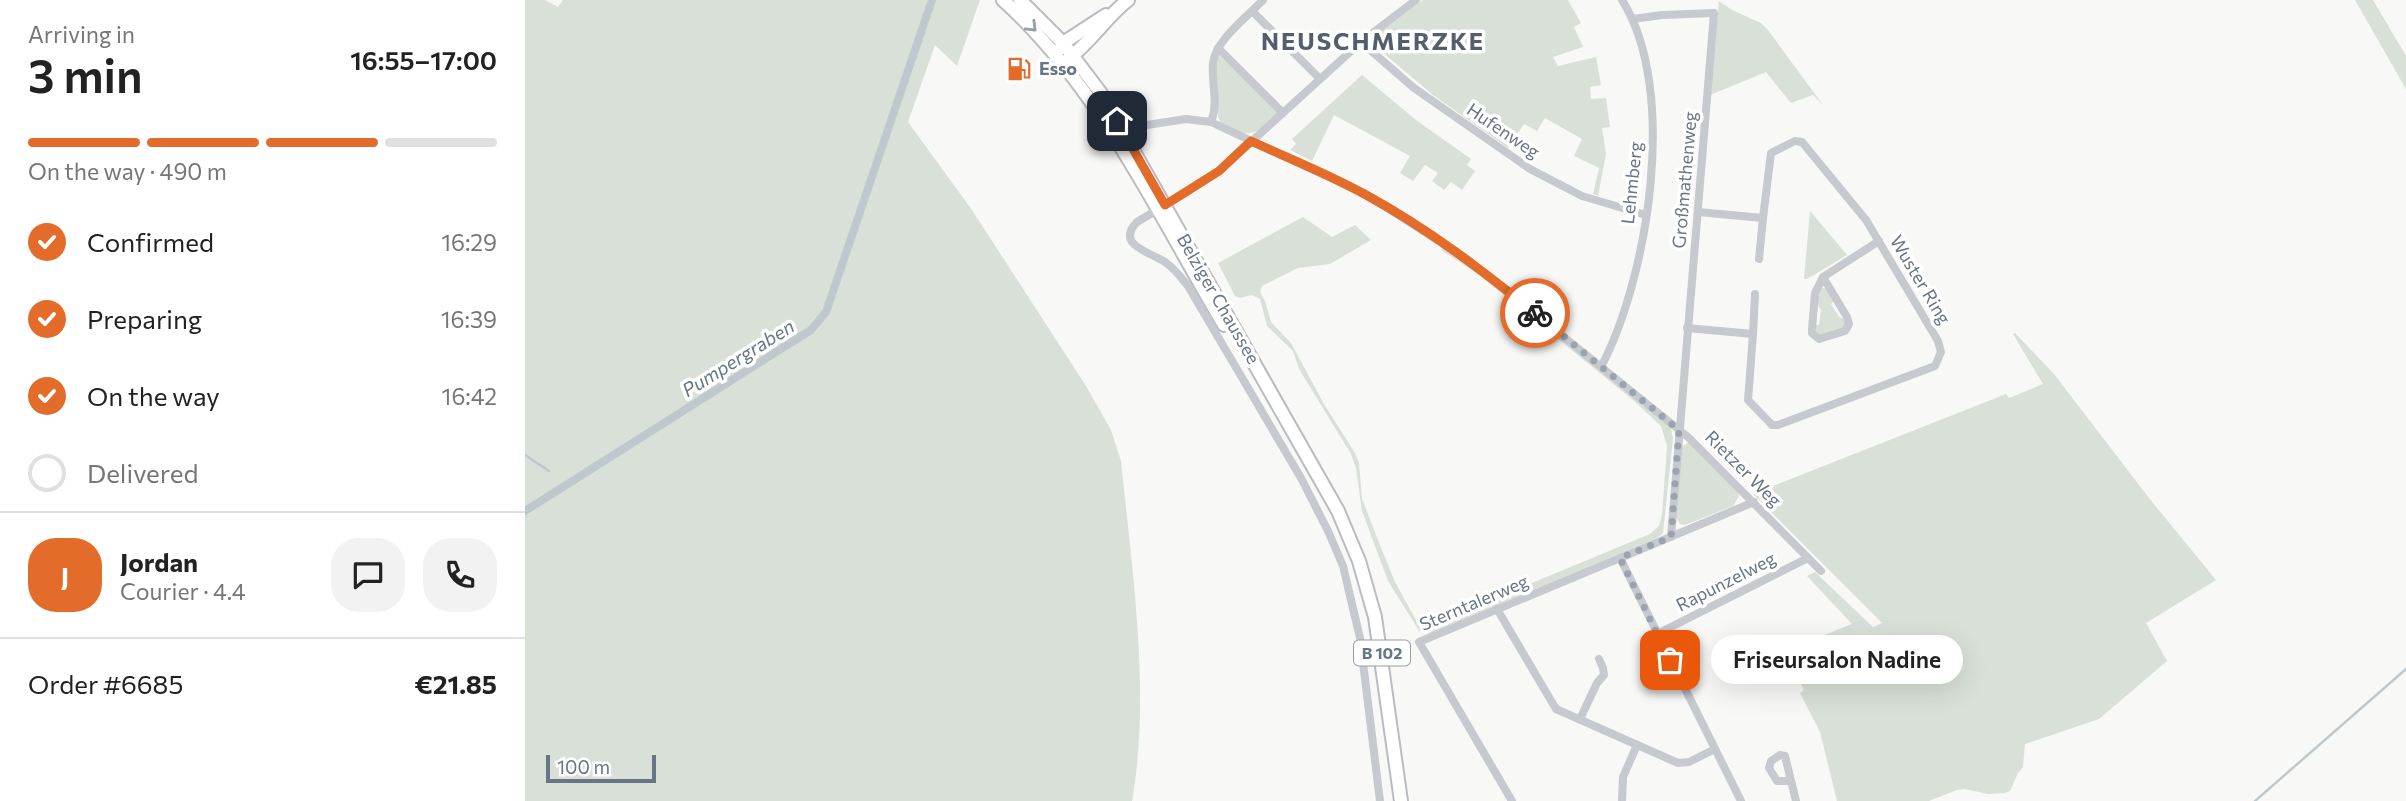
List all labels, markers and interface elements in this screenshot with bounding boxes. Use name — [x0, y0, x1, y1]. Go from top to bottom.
one-way arrow — [1023, 19, 1036, 32]
text: Arriving in — [28, 20, 135, 48]
district label: NEUSCHMERZKE — [1261, 26, 1485, 55]
text: 16:55–17:00 — [350, 44, 497, 75]
text: 3 min — [28, 46, 143, 102]
fuel station icon: Esso — [1005, 55, 1033, 83]
place label: Esso — [1039, 57, 1077, 79]
pin — [1087, 91, 1147, 151]
street label: Hufenweg — [1463, 98, 1544, 163]
icon: home — [1098, 102, 1136, 140]
street label: Großmathenweg — [1667, 110, 1701, 249]
street label: Lehmberg — [1616, 140, 1646, 225]
text: On the way · 490 m — [28, 157, 227, 185]
icon: check — [28, 223, 66, 261]
text: Confirmed — [87, 226, 214, 257]
text: 16:29 — [441, 228, 497, 256]
street label: Belziger Chaussee — [1173, 230, 1265, 367]
street label: Wuster Ring — [1886, 231, 1956, 328]
courier — [1500, 278, 1570, 348]
icon: bike — [1516, 294, 1554, 332]
icon: check — [28, 300, 66, 338]
text: Preparing — [87, 303, 202, 334]
text: 16:39 — [441, 305, 497, 333]
water label: Pumpergraben — [677, 314, 798, 401]
icon: check — [28, 377, 66, 415]
text: On the way — [87, 380, 220, 411]
text: 16:42 — [442, 382, 497, 410]
street label: Rietzer Weg — [1701, 426, 1787, 511]
text: Delivered — [87, 457, 198, 488]
button: chat — [331, 538, 405, 612]
button: phone — [423, 538, 497, 612]
text: Jordan — [120, 546, 198, 577]
street label: Rapunzelweg — [1672, 547, 1779, 616]
text: J — [61, 560, 69, 591]
street label: Sterntalerweg — [1416, 569, 1532, 635]
text: Courier · 4.4 — [120, 577, 246, 605]
pin — [1640, 630, 1700, 690]
callout: Friseursalon Nadine — [1712, 636, 1964, 684]
road number: B 102 — [1354, 640, 1410, 666]
icon: bag — [1651, 641, 1689, 679]
text: Friseursalon Nadine — [1733, 645, 1941, 673]
text: Order #6685 — [28, 668, 183, 699]
text: €21.85 — [414, 668, 497, 699]
scale bar — [546, 752, 656, 784]
text: 100 m — [557, 755, 610, 778]

